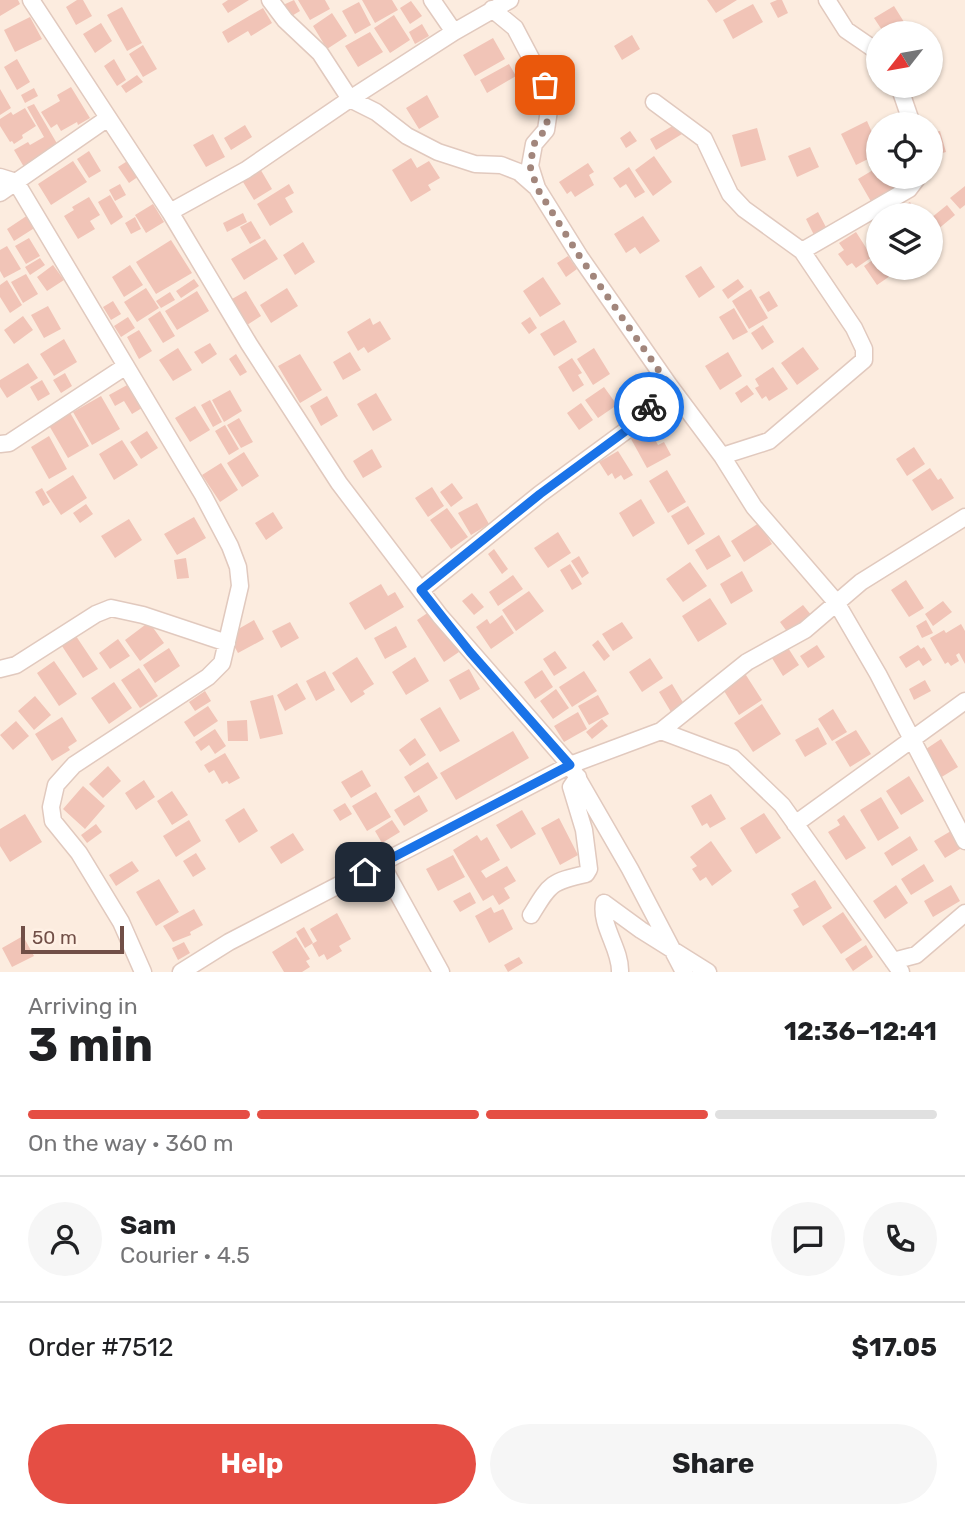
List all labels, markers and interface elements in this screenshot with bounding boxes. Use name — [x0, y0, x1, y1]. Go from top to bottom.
north arrow — [866, 21, 943, 98]
map controls — [866, 21, 943, 280]
pin — [515, 55, 575, 115]
icon: bag — [526, 66, 564, 104]
button: locate — [866, 112, 943, 189]
button: layers — [866, 203, 943, 280]
courier — [614, 372, 684, 442]
icon: bike — [630, 388, 668, 426]
pin — [335, 842, 395, 902]
icon: home — [346, 853, 384, 891]
scale bar — [21, 923, 124, 955]
text: 50 m — [32, 926, 77, 949]
text: Arriving in — [28, 992, 138, 1020]
text: 12:36–12:41 — [784, 1016, 937, 1047]
text: 3 min — [28, 1018, 153, 1073]
text: On the way · 360 m — [28, 1129, 234, 1157]
button: person — [28, 1202, 102, 1276]
button: chat — [771, 1202, 845, 1276]
button: phone — [863, 1202, 937, 1276]
text: Sam — [120, 1210, 176, 1241]
text: Courier · 4.5 — [120, 1241, 250, 1269]
text: Order #7512 — [28, 1332, 173, 1363]
text: $17.05 — [852, 1332, 937, 1363]
button: Help — [28, 1424, 476, 1504]
button: Share — [490, 1424, 937, 1504]

